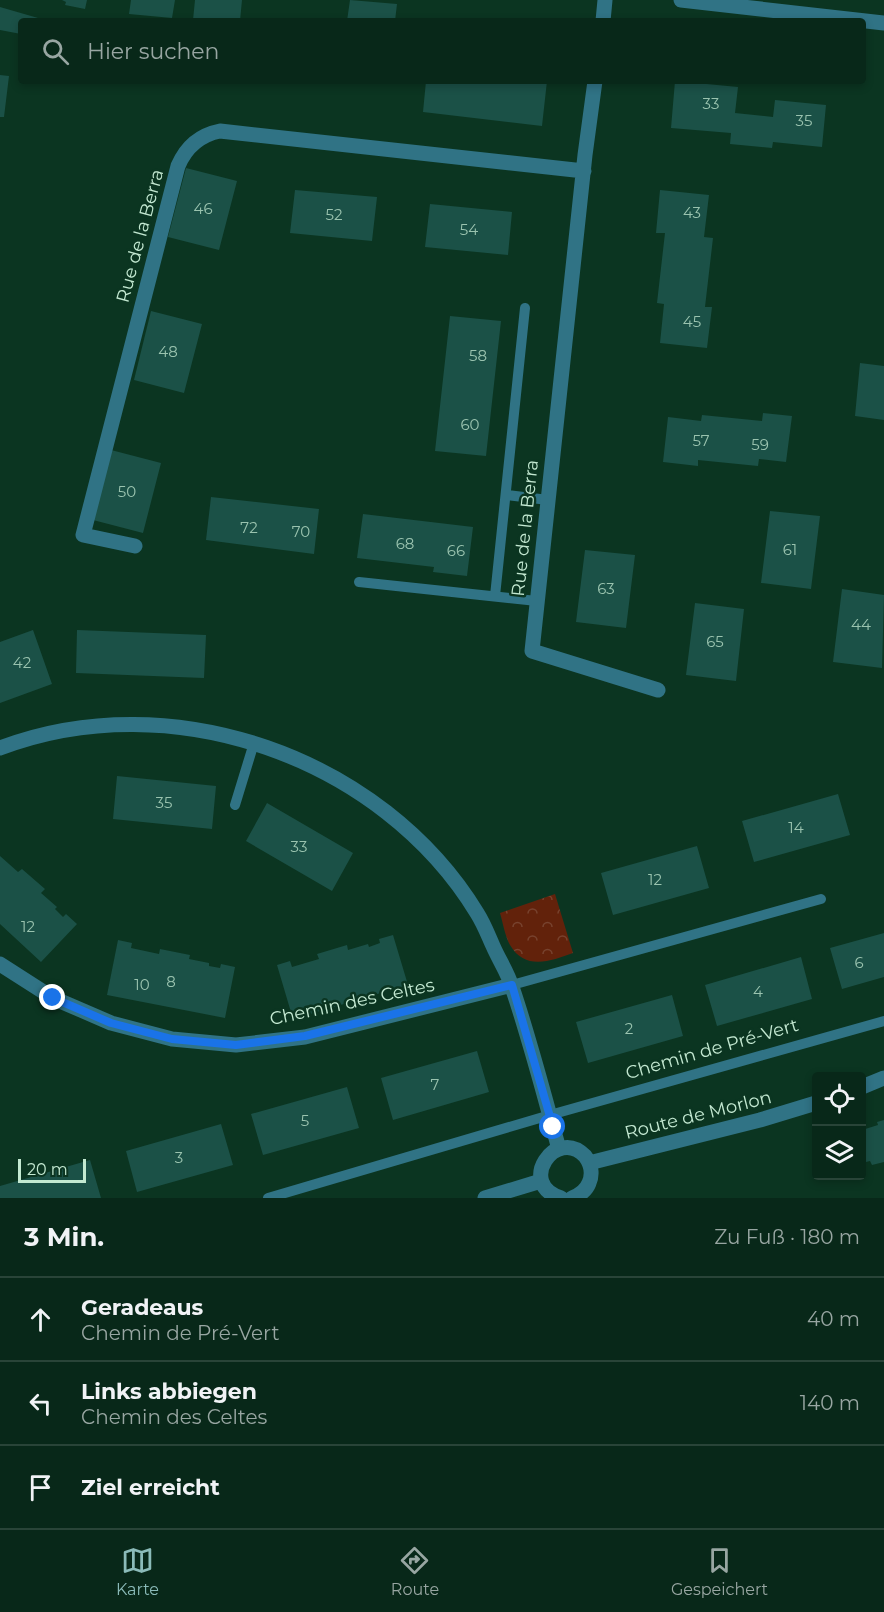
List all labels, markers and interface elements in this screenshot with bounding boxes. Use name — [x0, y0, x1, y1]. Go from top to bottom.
search box — [18, 18, 866, 84]
icon: search — [39, 35, 72, 68]
text: Hier suchen — [87, 38, 219, 65]
house number: 33 — [703, 94, 719, 113]
house number: 35 — [796, 111, 812, 130]
street label: Rue de la Berra — [112, 167, 168, 305]
house number: 46 — [193, 199, 213, 218]
house number: 43 — [683, 203, 701, 222]
house number: 52 — [326, 205, 342, 224]
house number: 54 — [460, 220, 478, 239]
house number: 45 — [683, 312, 701, 331]
house number: 48 — [158, 342, 178, 361]
house number: 58 — [469, 346, 487, 365]
house number: 60 — [460, 415, 480, 434]
house number: 57 — [692, 431, 710, 450]
house number: 59 — [751, 435, 769, 454]
street label: Rue de la Berra — [507, 459, 543, 597]
house number: 50 — [118, 482, 136, 501]
house number: 72 — [240, 518, 258, 537]
house number: 70 — [292, 522, 310, 541]
house number: 68 — [396, 534, 414, 553]
house number: 61 — [783, 540, 797, 559]
house number: 66 — [447, 541, 465, 560]
house number: 63 — [597, 579, 615, 598]
house number: 44 — [851, 615, 871, 634]
house number: 65 — [706, 632, 724, 651]
house number: 42 — [13, 653, 31, 672]
house number: 35 — [156, 793, 172, 812]
house number: 14 — [788, 818, 804, 837]
house number: 33 — [291, 837, 307, 856]
house number: 12 — [648, 870, 662, 889]
house number: 12 — [21, 917, 35, 936]
house number: 6 — [854, 953, 864, 972]
house number: 8 — [166, 972, 176, 991]
street label: Chemin des Celtes — [268, 974, 437, 1030]
house number: 10 — [134, 975, 150, 994]
house number: 4 — [753, 982, 763, 1001]
route end — [39, 984, 65, 1010]
street label: Chemin de Pré-Vert — [623, 1014, 801, 1084]
house number: 2 — [625, 1019, 633, 1038]
map controls — [812, 1072, 866, 1180]
button: locate — [812, 1072, 866, 1126]
house number: 7 — [431, 1075, 440, 1094]
street label: Route de Morlon — [622, 1086, 774, 1144]
house number: 5 — [301, 1111, 309, 1130]
route start — [539, 1113, 565, 1139]
button: layers — [812, 1126, 866, 1180]
house number: 3 — [175, 1148, 183, 1167]
scale bar — [18, 1156, 86, 1184]
text: 20 m — [27, 1160, 68, 1179]
text: 3 Min. — [24, 1221, 104, 1253]
text: Zu Fuß · 180 m — [714, 1225, 860, 1249]
text: Geradeaus — [81, 1294, 203, 1321]
icon: ahead — [24, 1303, 57, 1336]
text: 40 m — [807, 1307, 860, 1331]
text: Chemin de Pré-Vert — [81, 1321, 280, 1345]
text: Links abbiegen — [81, 1378, 257, 1405]
icon: left — [24, 1387, 57, 1420]
text: 140 m — [800, 1391, 860, 1415]
text: Chemin des Celtes — [81, 1405, 267, 1429]
icon: arrive — [24, 1471, 57, 1504]
text: Ziel erreicht — [81, 1474, 220, 1501]
tab: Karte — [116, 1544, 159, 1599]
tab: Route — [391, 1544, 439, 1599]
tab: Gespeichert — [671, 1544, 768, 1599]

